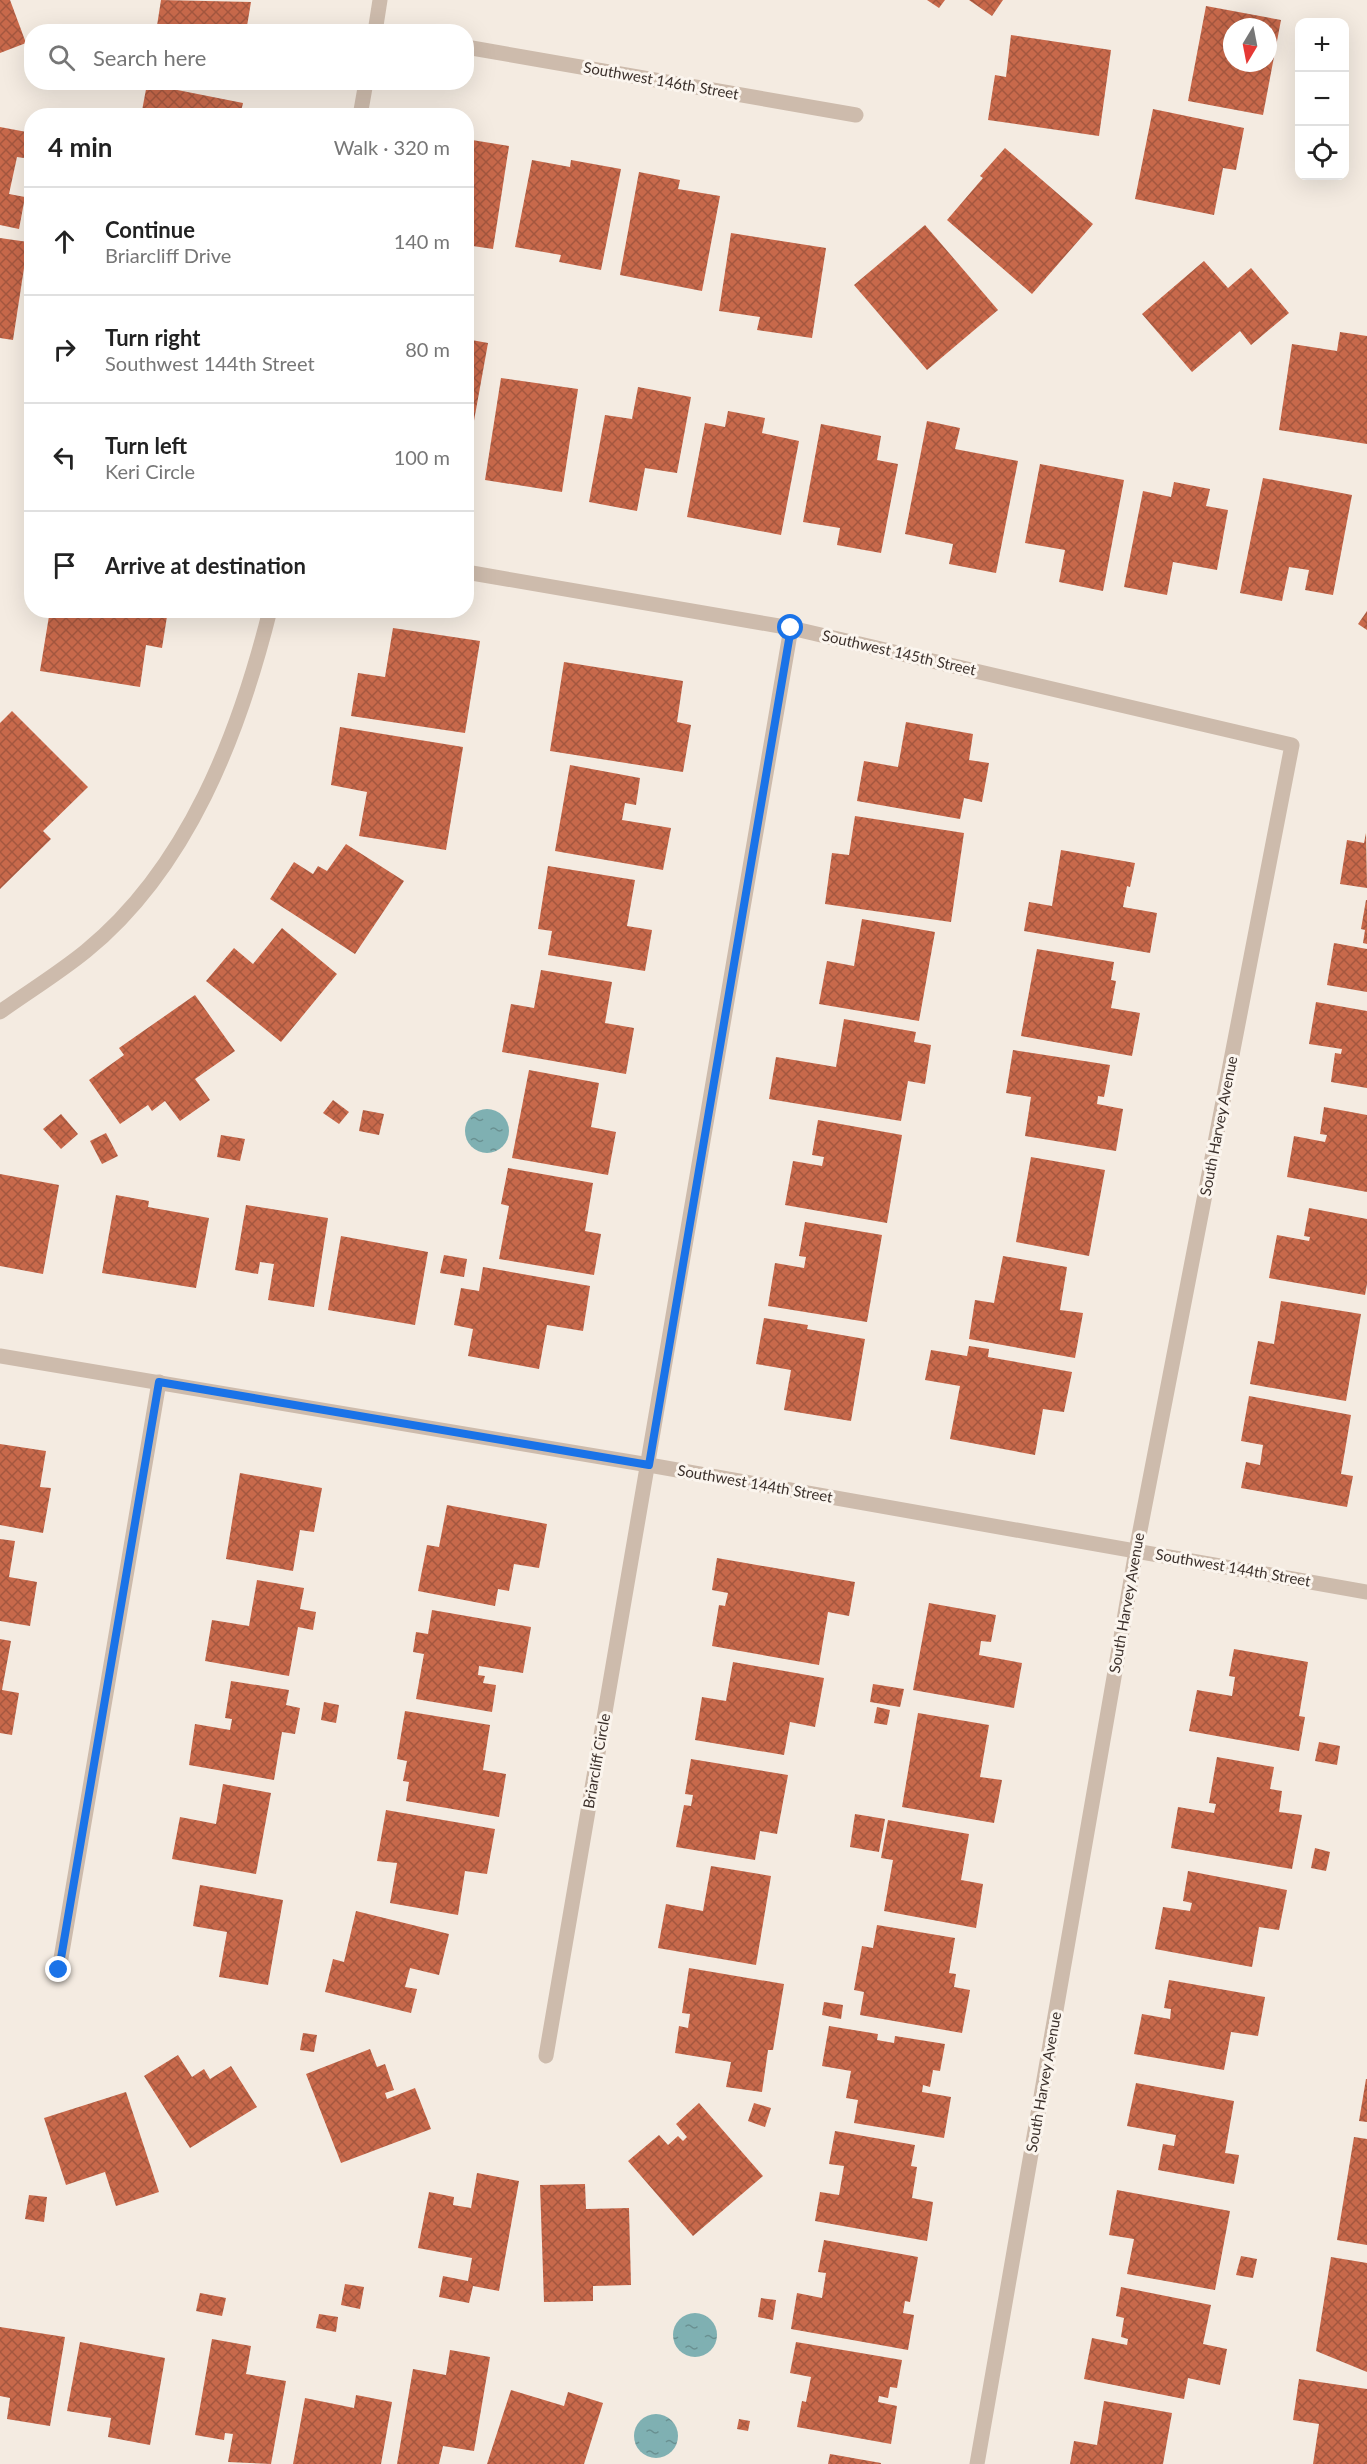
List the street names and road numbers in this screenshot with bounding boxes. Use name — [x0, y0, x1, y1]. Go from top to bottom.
street label: Southwest 146th Street — [582, 58, 741, 103]
street label: Southwest 145th Street — [821, 626, 978, 679]
street label: South Harvey Avenue — [1196, 1054, 1240, 1197]
street label: Southwest 144th Street — [676, 1461, 835, 1506]
street label: South Harvey Avenue — [1105, 1531, 1147, 1674]
street label: Southwest 144th Street — [1154, 1545, 1313, 1590]
street label: Briarcliff Circle — [579, 1712, 613, 1810]
street label: South Harvey Avenue — [1022, 2010, 1064, 2153]

